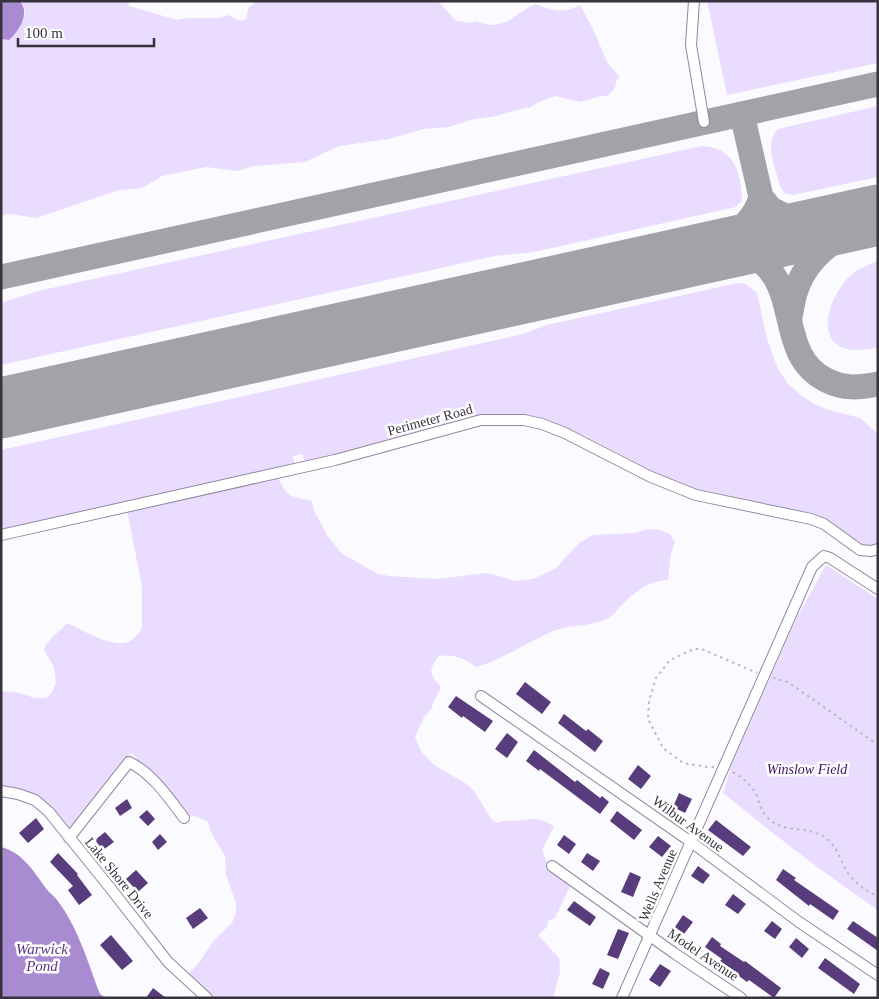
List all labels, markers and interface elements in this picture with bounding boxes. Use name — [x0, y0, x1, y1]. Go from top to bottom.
scale bar — [18, 15, 154, 47]
text: 100 m — [25, 25, 63, 41]
street label: Perimeter Road — [386, 401, 474, 439]
park label: Winslow Field — [767, 762, 848, 777]
street label: Wilbur Avenue — [649, 793, 727, 855]
street label: Lake Shore Drive — [82, 835, 156, 921]
street label: Wells Avenue — [636, 847, 680, 923]
street label: Model Avenue — [665, 926, 741, 984]
water label: Warwick Pond — [16, 941, 68, 974]

